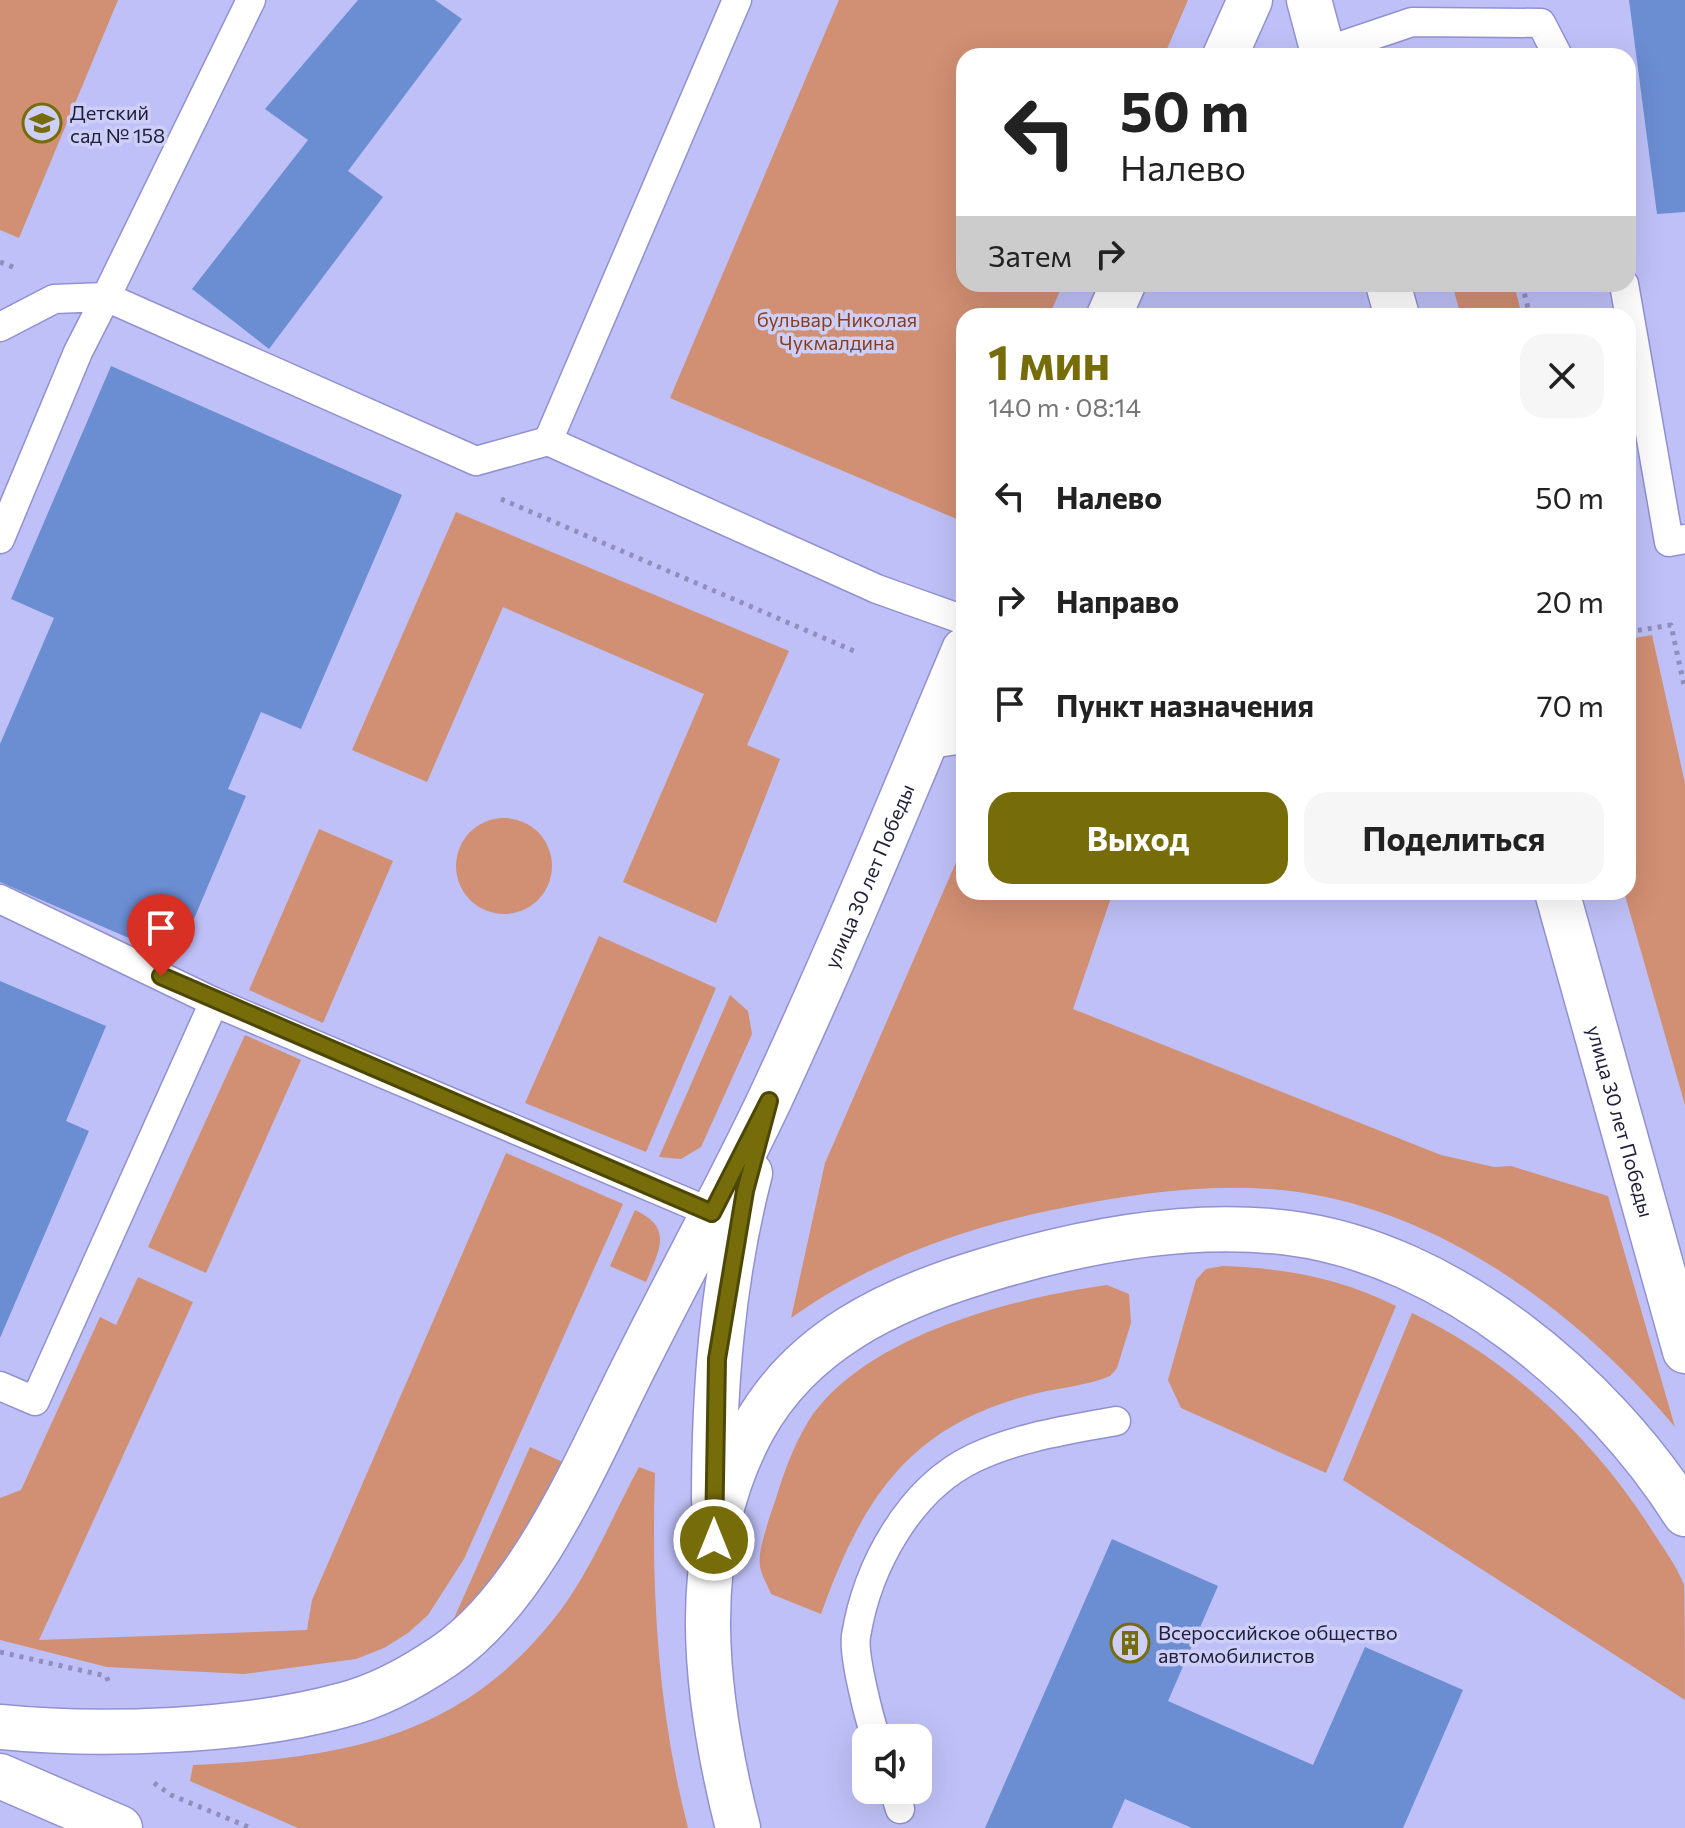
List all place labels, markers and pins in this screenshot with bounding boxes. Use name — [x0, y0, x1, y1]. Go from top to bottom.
place label: Детский сад № 158 — [70, 100, 165, 147]
school or university icon: Детский сад № 158 — [21, 102, 63, 144]
pin — [127, 894, 195, 976]
place label: Всероссийское общество автомобилистов — [1158, 1620, 1398, 1667]
building icon: Всероссийское общество автомобилистов — [1109, 1622, 1151, 1664]

